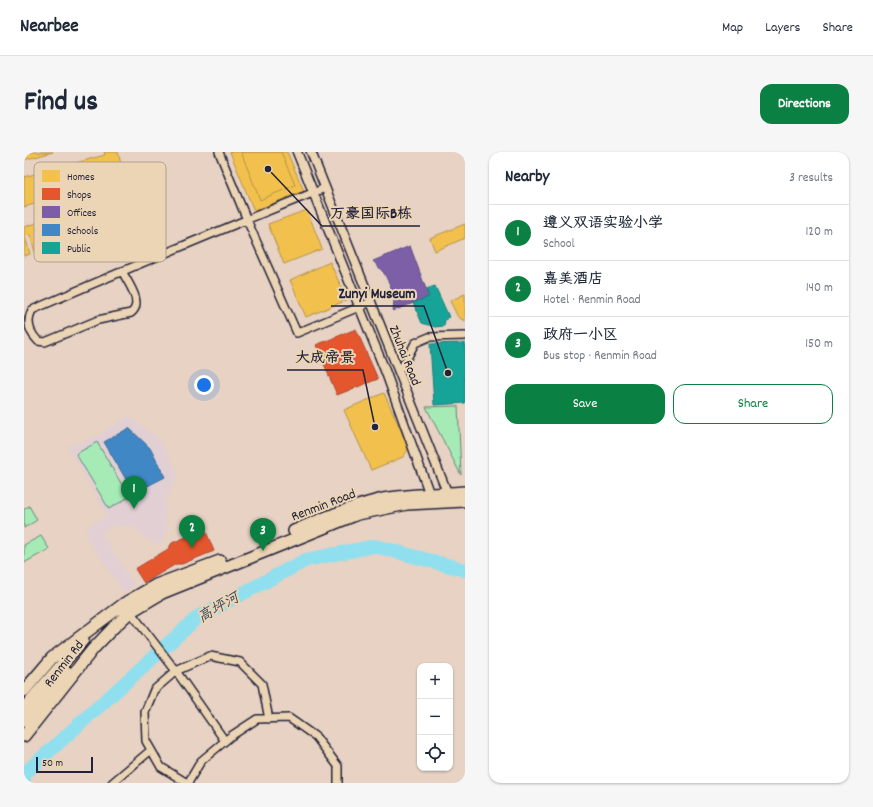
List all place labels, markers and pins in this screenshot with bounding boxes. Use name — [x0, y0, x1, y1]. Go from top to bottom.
callout: 万豪国际B栋 — [322, 199, 420, 226]
callout: Zunyi Museum — [331, 279, 424, 306]
callout: 大成帝景 — [287, 343, 363, 370]
pin: 1 — [121, 476, 147, 509]
pin: 2 — [179, 515, 205, 548]
pin: 3 — [250, 518, 276, 551]

